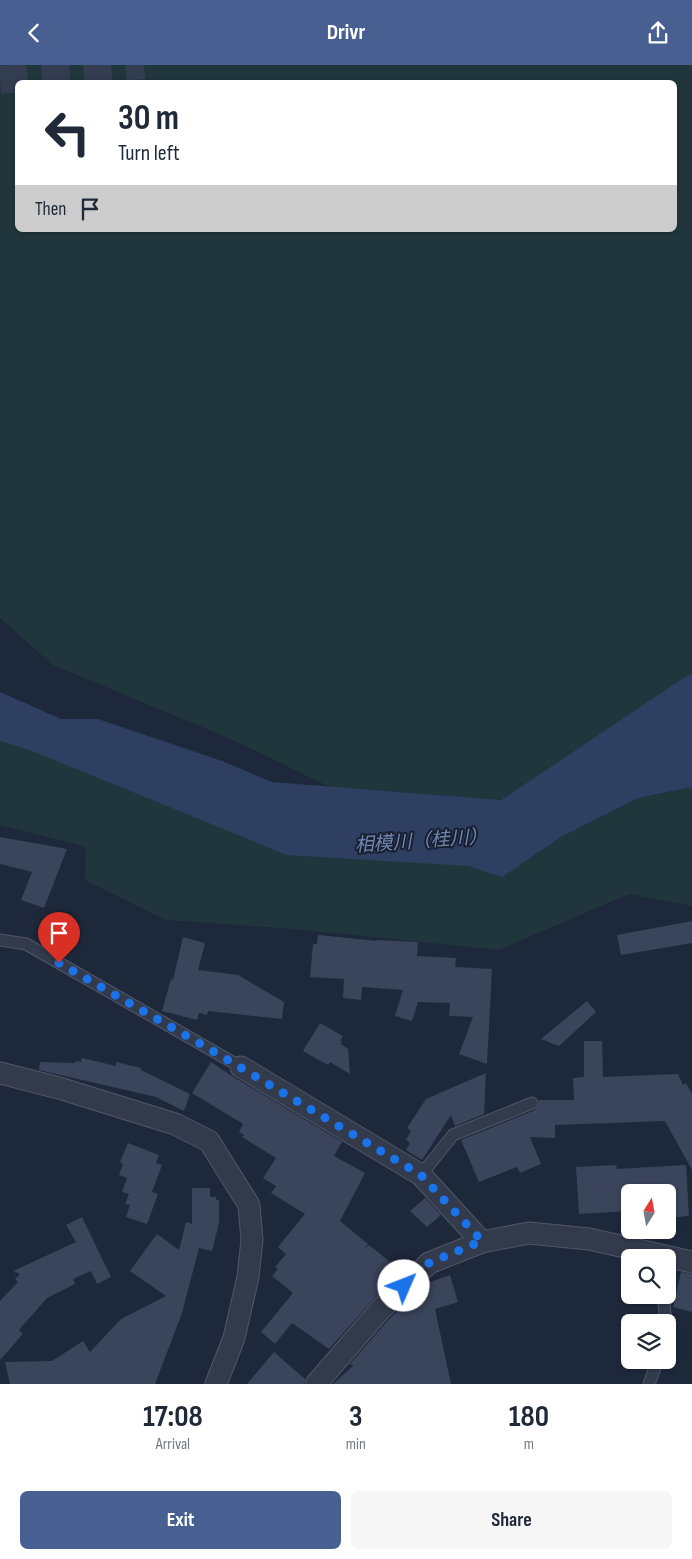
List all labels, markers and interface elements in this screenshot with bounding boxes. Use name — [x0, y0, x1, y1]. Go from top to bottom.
icon: back — [20, 19, 48, 47]
text: Drivr — [327, 19, 365, 46]
icon: share — [644, 19, 672, 47]
text: 30 m — [118, 97, 179, 140]
icon: left — [35, 100, 100, 165]
text: Turn left — [118, 140, 180, 167]
icon: arrive — [76, 195, 104, 223]
text: Then — [35, 198, 66, 221]
water label: 相模川（桂川） — [354, 825, 488, 858]
pin — [38, 912, 80, 963]
icon: arrive — [45, 919, 73, 947]
north arrow — [621, 1184, 676, 1239]
map controls — [621, 1184, 676, 1369]
button: search — [621, 1249, 676, 1304]
position arrow — [377, 1259, 429, 1311]
button: layers — [621, 1314, 676, 1369]
text: 17:08 — [143, 1399, 203, 1435]
text: 3 — [349, 1399, 362, 1435]
text: 180 — [509, 1399, 549, 1435]
text: Arrival — [156, 1435, 190, 1454]
text: min — [346, 1435, 366, 1454]
text: m — [524, 1435, 534, 1454]
button: Exit — [20, 1491, 341, 1549]
button: Share — [351, 1491, 672, 1549]

